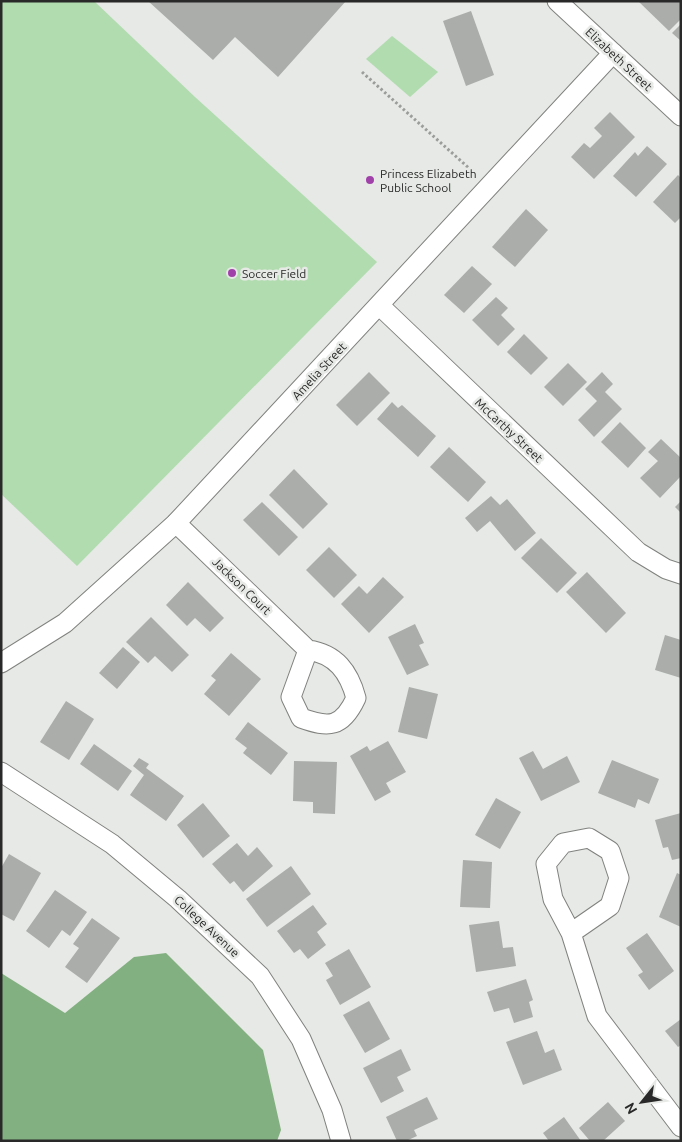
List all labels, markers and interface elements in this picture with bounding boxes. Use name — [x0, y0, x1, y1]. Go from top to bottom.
street label: Elizabeth Street — [583, 25, 655, 93]
place label: Princess Elizabeth Public School — [380, 167, 477, 194]
marker: Princess Elizabeth Public School — [364, 174, 376, 186]
marker: Soccer Field — [226, 267, 238, 279]
place label: Soccer Field — [242, 267, 306, 280]
street label: Amelia Street — [289, 340, 349, 402]
street label: McCarthy Street — [473, 395, 546, 465]
street label: Jackson Court — [210, 555, 274, 617]
street label: College Avenue — [172, 893, 242, 959]
north arrow — [617, 1077, 667, 1127]
text: N — [621, 1100, 640, 1117]

